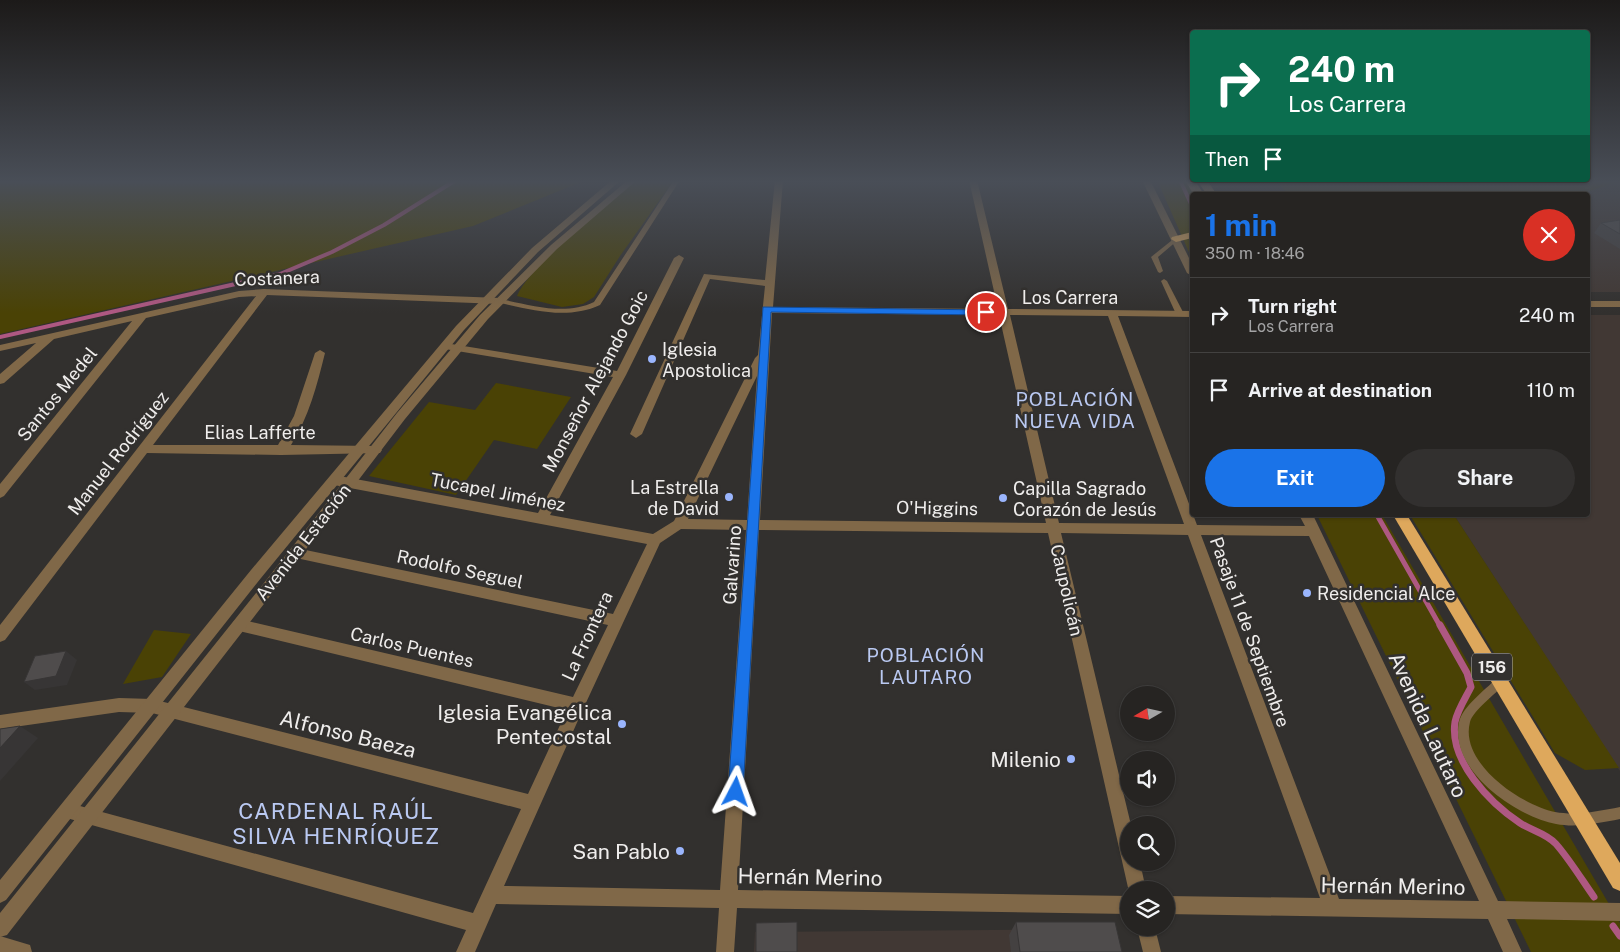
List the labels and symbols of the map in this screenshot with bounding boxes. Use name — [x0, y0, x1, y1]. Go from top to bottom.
street label: Costanera — [234, 266, 320, 290]
street label: Monseñor Alejando Goic — [538, 286, 652, 476]
street label: Los Carrera — [1022, 287, 1118, 308]
pin — [965, 291, 1007, 333]
place label: Iglesia Apostolica — [662, 339, 751, 381]
street label: Santos Medel — [13, 343, 101, 445]
marker: Iglesia Apostolica — [646, 353, 658, 365]
street label: Manuel Rodríguez — [63, 387, 173, 519]
district label: POBLACIÓN NUEVA VIDA — [1014, 388, 1136, 432]
street label: Elias Lafferte — [204, 422, 316, 443]
street label: Tucapel Jiménez — [429, 469, 567, 515]
place label: La Estrella de David — [630, 477, 719, 519]
place label: Capilla Sagrado Corazón de Jesús — [1013, 478, 1156, 520]
street label: Avenida Estación — [251, 480, 355, 604]
marker: La Estrella de David — [723, 491, 735, 503]
marker: Capilla Sagrado Corazón de Jesús — [997, 492, 1009, 504]
street label: O'Higgins — [896, 497, 978, 519]
street label: Galvarino — [719, 525, 745, 605]
street label: Pasaje 11 de Septiembre — [1206, 534, 1294, 730]
street label: Caupolicán — [1046, 542, 1088, 638]
street label: Rodolfo Seguel — [395, 545, 525, 593]
place label: Residencial Alce — [1317, 583, 1456, 604]
marker: Residencial Alce — [1301, 587, 1313, 599]
street label: La Frontera — [557, 588, 617, 684]
street label: Carlos Puentes — [348, 623, 476, 671]
district label: POBLACIÓN LAUTARO — [867, 644, 985, 688]
street label: Avenida Lautaro — [1383, 648, 1473, 802]
road number: 156 — [1472, 654, 1512, 680]
north arrow — [1120, 686, 1175, 741]
place label: Iglesia Evangélica Pentecostal — [437, 700, 612, 749]
street label: Alfonso Baeza — [277, 705, 419, 763]
marker: Iglesia Evangélica Pentecostal — [616, 718, 628, 730]
place label: Milenio — [990, 747, 1061, 772]
marker: Milenio — [1065, 753, 1077, 765]
position arrow — [709, 765, 761, 817]
district label: CARDENAL RAÚL SILVA HENRÍQUEZ — [232, 797, 440, 849]
place label: San Pablo — [572, 839, 670, 864]
marker: San Pablo — [674, 845, 686, 857]
street label: Hernán Merino — [737, 863, 883, 891]
street label: Hernán Merino — [1320, 872, 1466, 900]

